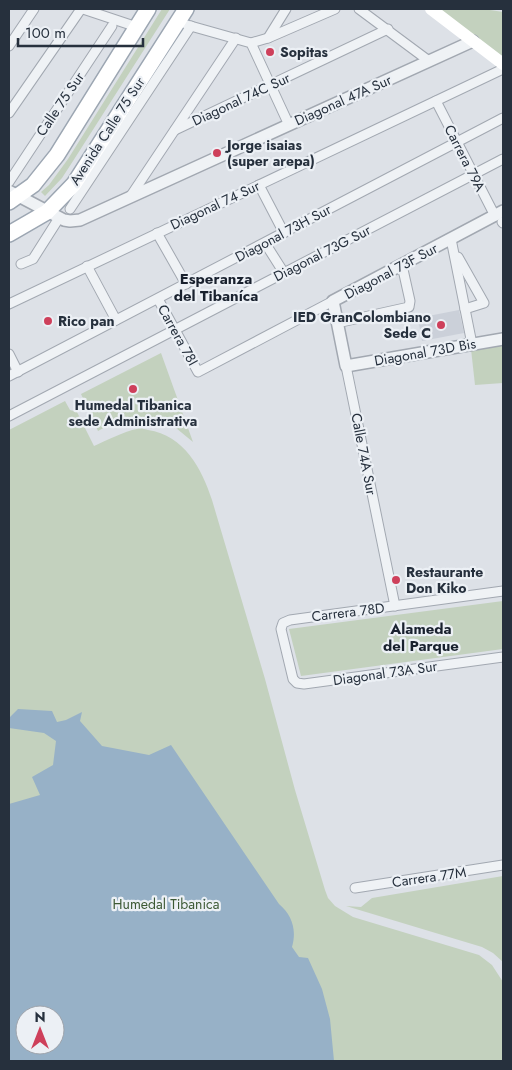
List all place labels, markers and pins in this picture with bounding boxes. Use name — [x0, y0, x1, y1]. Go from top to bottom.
place label: Sopitas — [280, 42, 329, 62]
marker: Sopitas — [264, 46, 276, 58]
place label: Jorge isaias (super arepa) — [224, 135, 315, 171]
marker: Jorge isaias (super arepa) — [211, 147, 223, 159]
place label: IED GranColombiano Sede C — [293, 307, 431, 343]
place label: Rico pan — [58, 311, 115, 331]
marker: Rico pan — [42, 315, 54, 327]
marker: IED GranColombiano Sede C — [435, 319, 447, 331]
marker: Humedal Tibanica sede Administrativa — [127, 383, 139, 395]
place label: Humedal Tibanica sede Administrativa — [69, 395, 197, 431]
place label: Restaurante Don Kiko — [406, 562, 483, 598]
marker: Restaurante Don Kiko — [390, 574, 402, 586]

